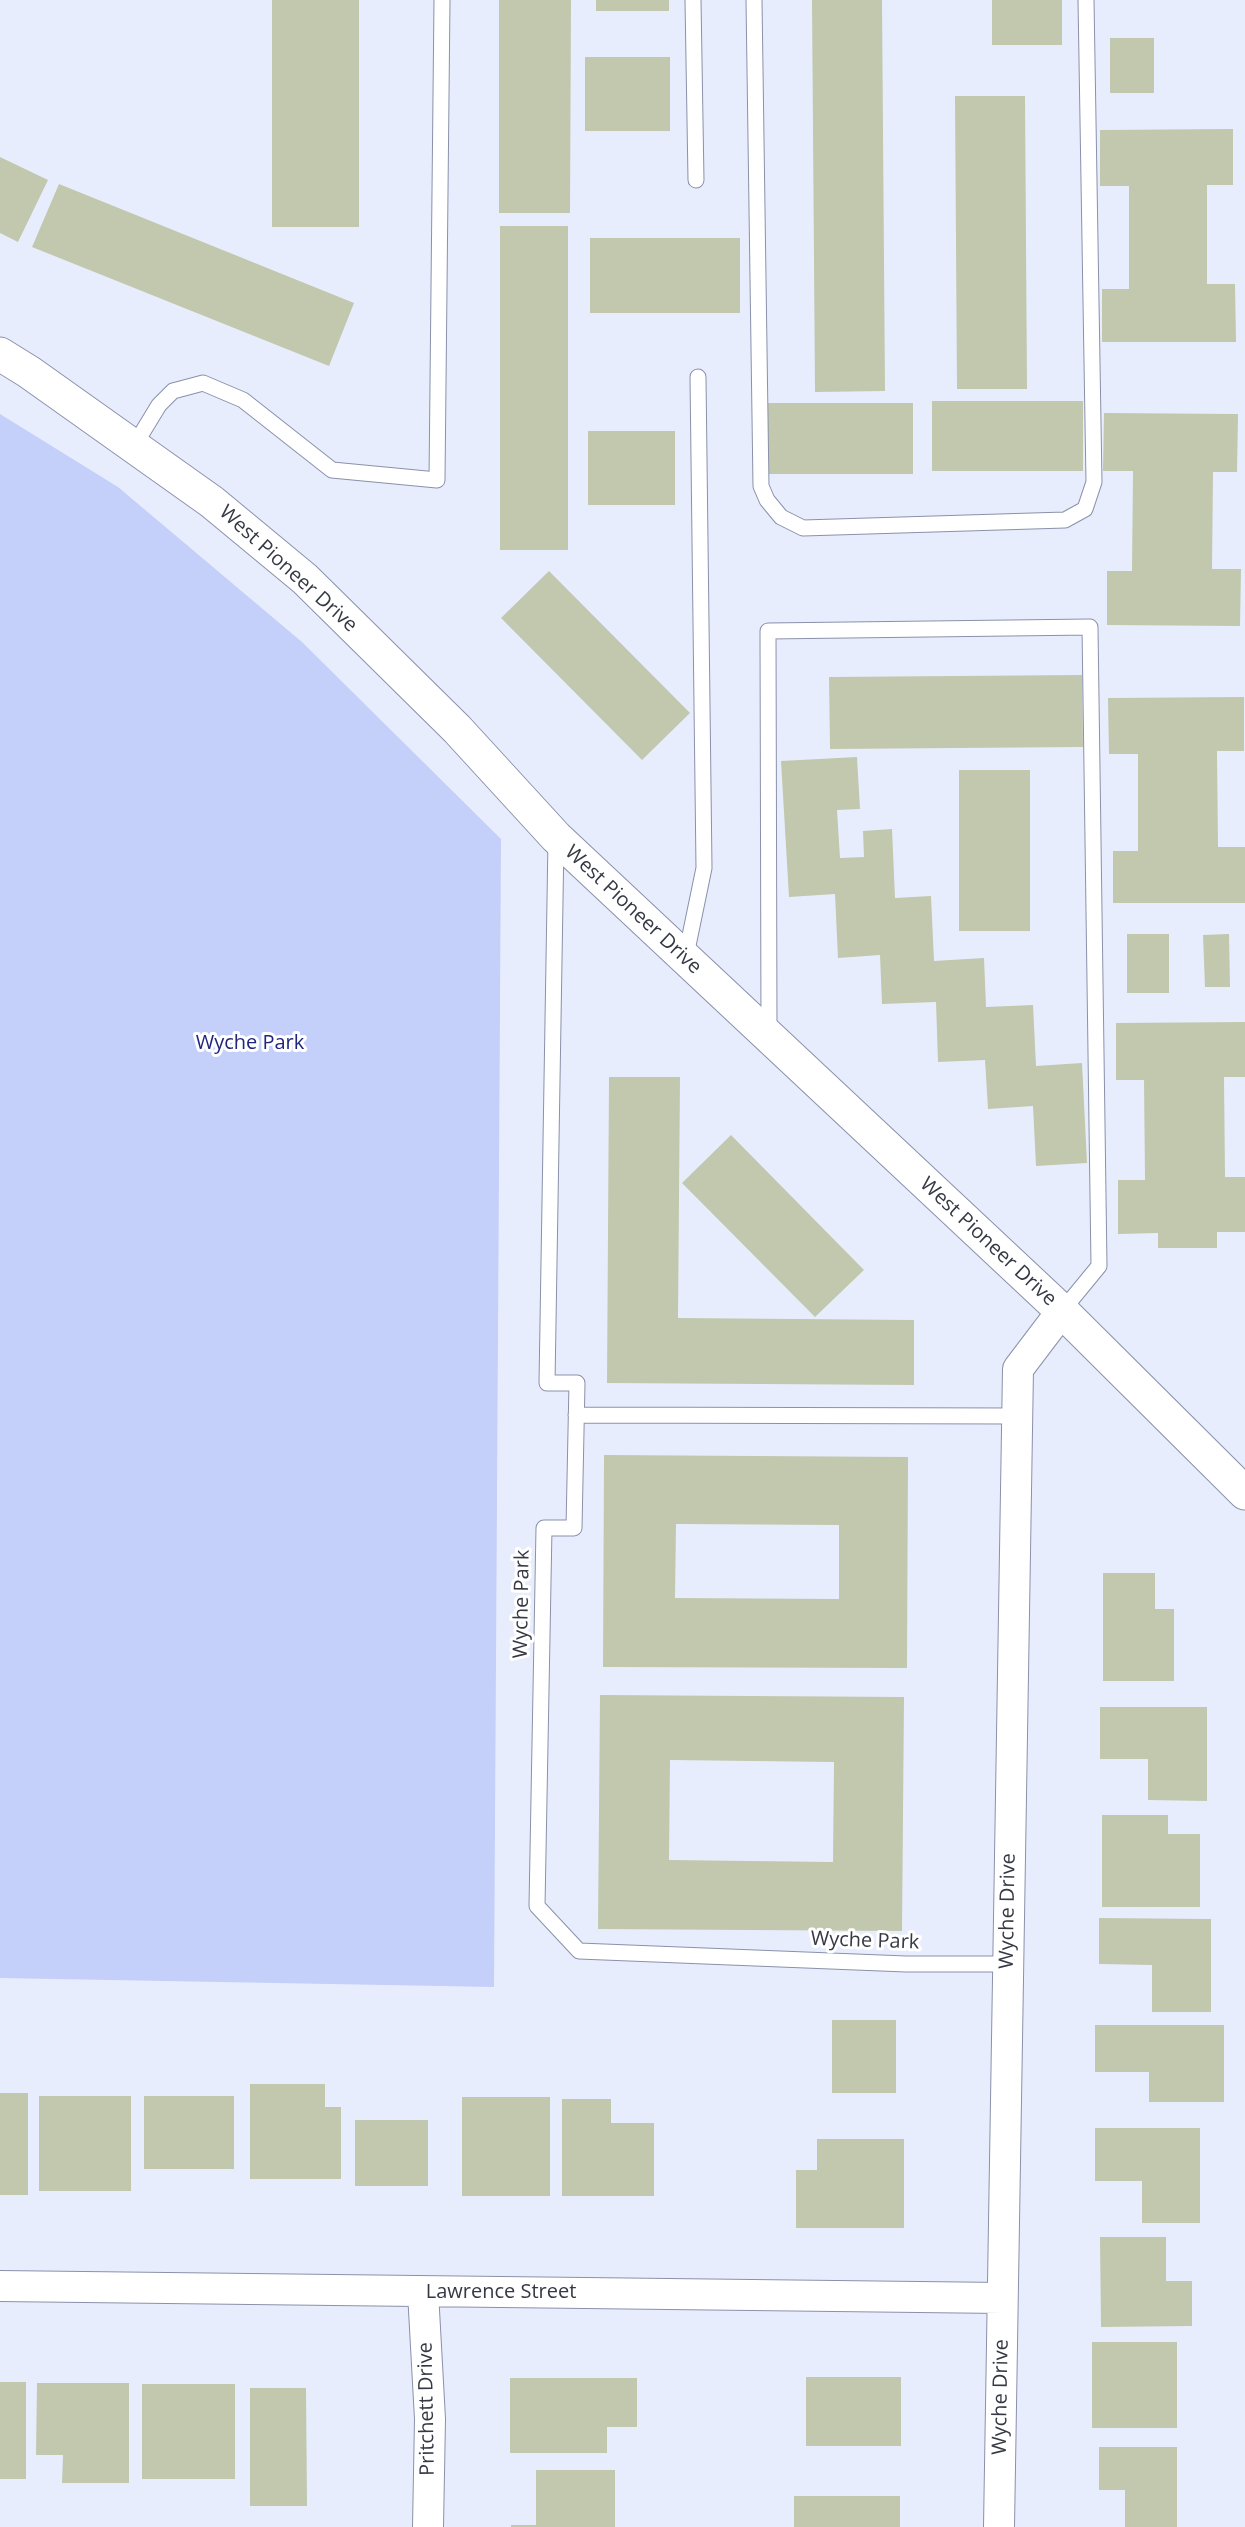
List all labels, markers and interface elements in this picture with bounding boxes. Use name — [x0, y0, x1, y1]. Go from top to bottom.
street label: West Pioneer Drive — [214, 501, 362, 637]
street label: West Pioneer Drive — [560, 841, 706, 979]
park label: Wyche Park — [196, 1031, 304, 1055]
street label: West Pioneer Drive — [915, 1173, 1061, 1311]
street label: Wyche Park — [509, 1550, 535, 1658]
street label: Wyche Drive — [995, 1853, 1021, 1969]
street label: Wyche Park — [810, 1927, 920, 1955]
street label: Lawrence Street — [426, 2280, 576, 2304]
street label: Wyche Drive — [988, 2339, 1014, 2455]
street label: Pritchett Drive — [414, 2342, 440, 2476]

